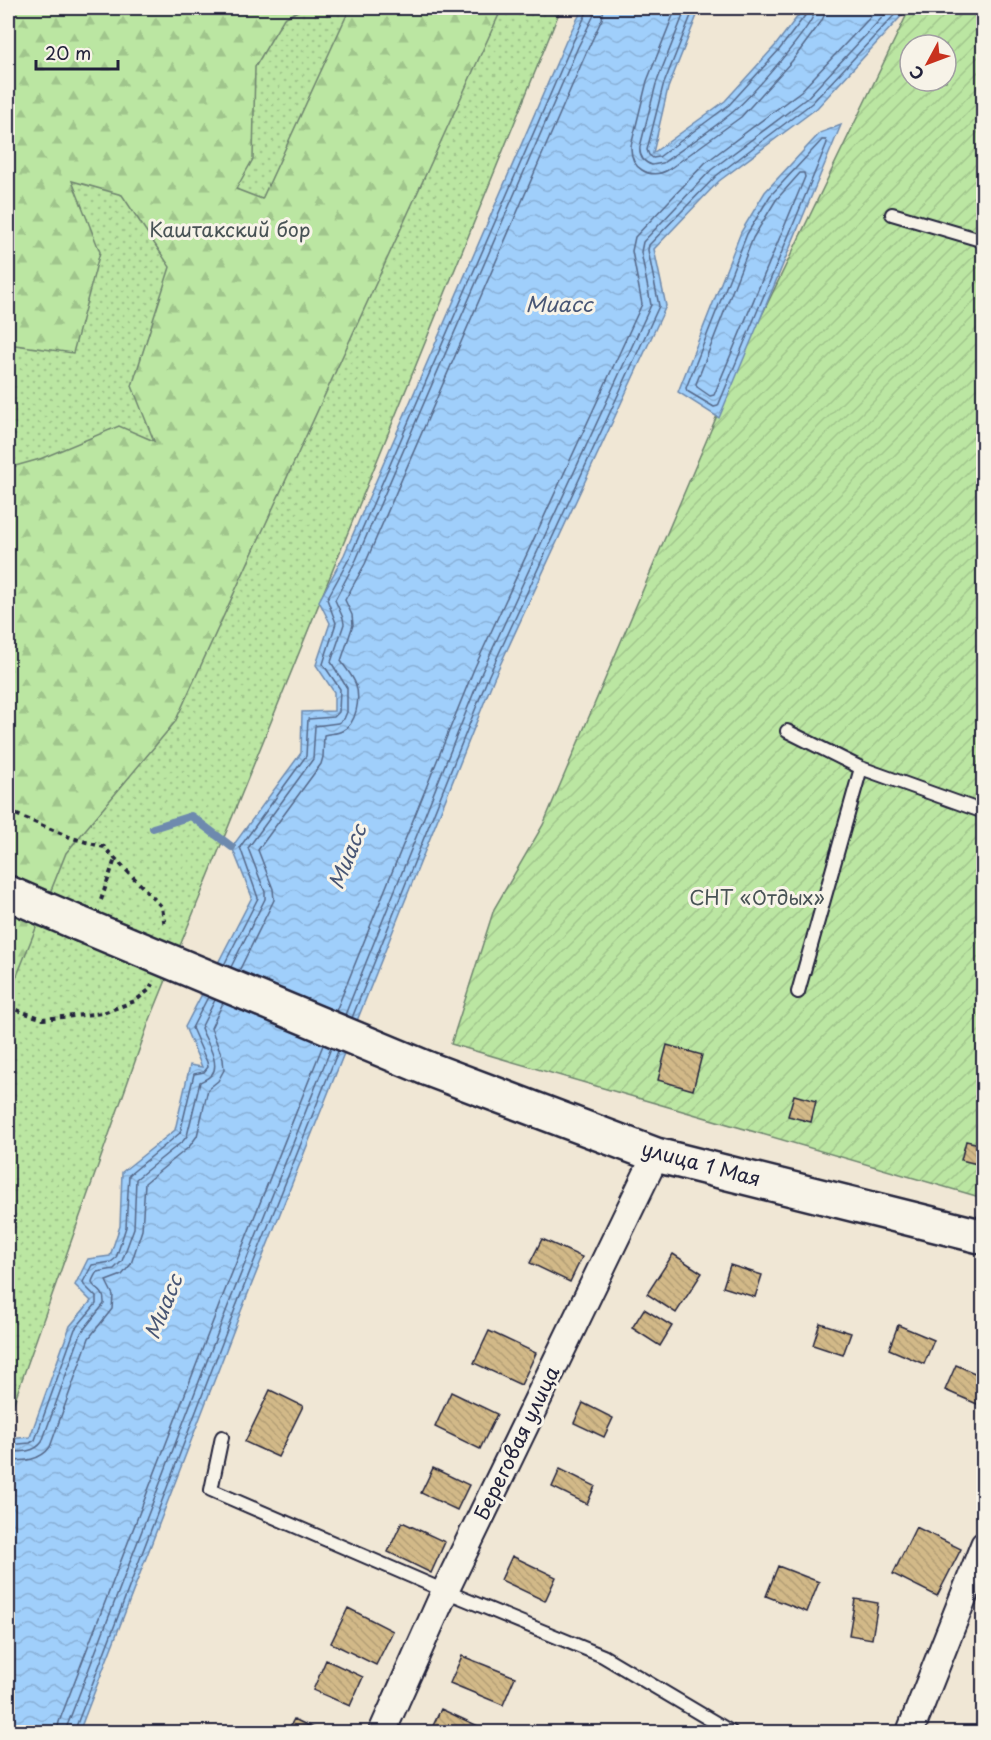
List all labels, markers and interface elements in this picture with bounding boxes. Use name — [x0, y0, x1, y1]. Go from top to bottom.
scale bar — [36, 33, 118, 71]
north arrow — [898, 33, 958, 93]
text: 20 m — [45, 39, 91, 66]
text: С — [903, 61, 929, 86]
park label: Каштакский бор — [149, 214, 311, 244]
water label: Миасс — [525, 287, 595, 319]
water label: Миасс — [319, 817, 374, 893]
park label: СНТ «Отдых» — [689, 882, 825, 912]
street label: улица 1 Мая — [638, 1133, 764, 1193]
water label: Миасс — [135, 1267, 190, 1343]
street label: Береговая улица — [466, 1360, 567, 1525]

